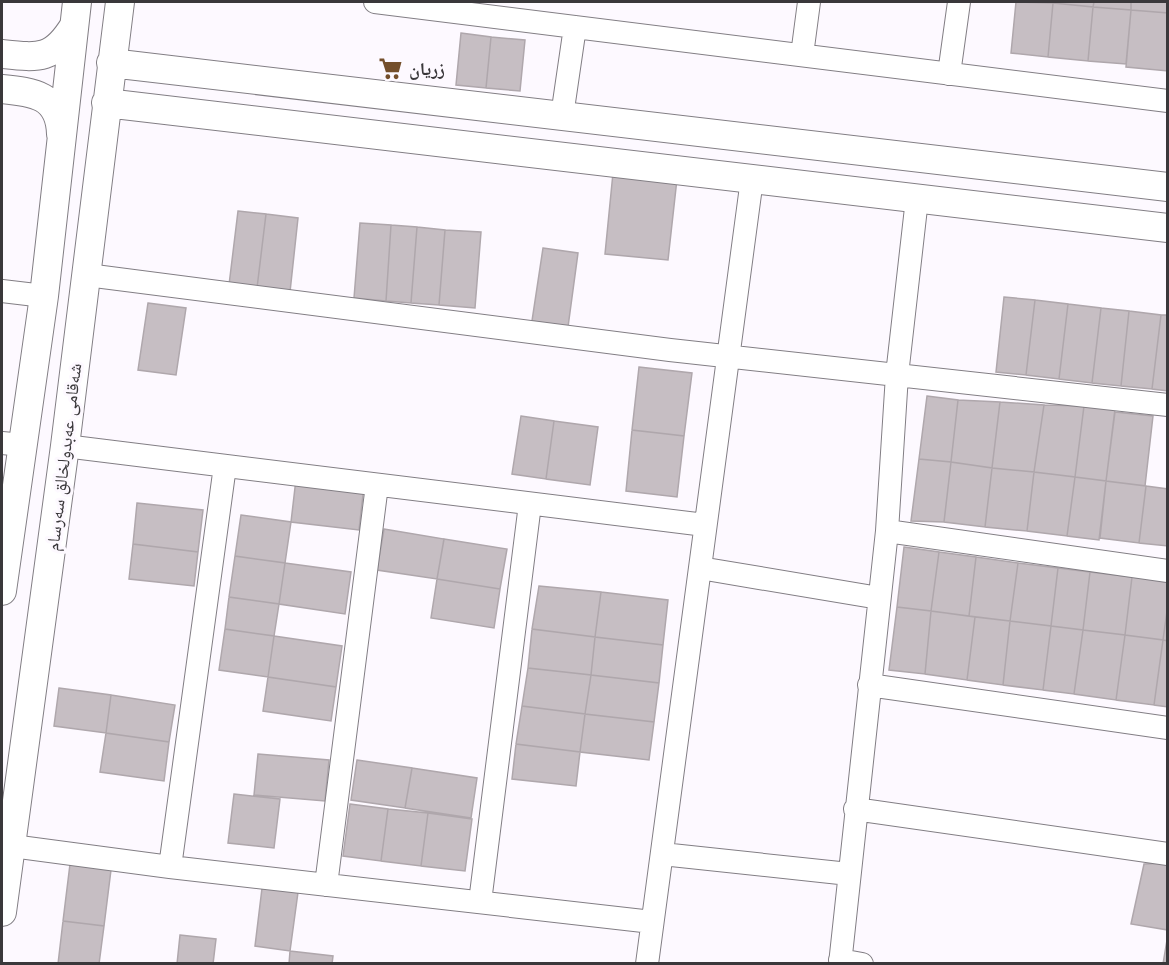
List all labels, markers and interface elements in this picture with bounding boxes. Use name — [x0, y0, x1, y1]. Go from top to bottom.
supermarket icon: زریان — [378, 55, 404, 81]
place label: زریان — [409, 56, 445, 80]
street label: شەقامی عەبدولخالق سەرسام — [40, 362, 87, 552]

